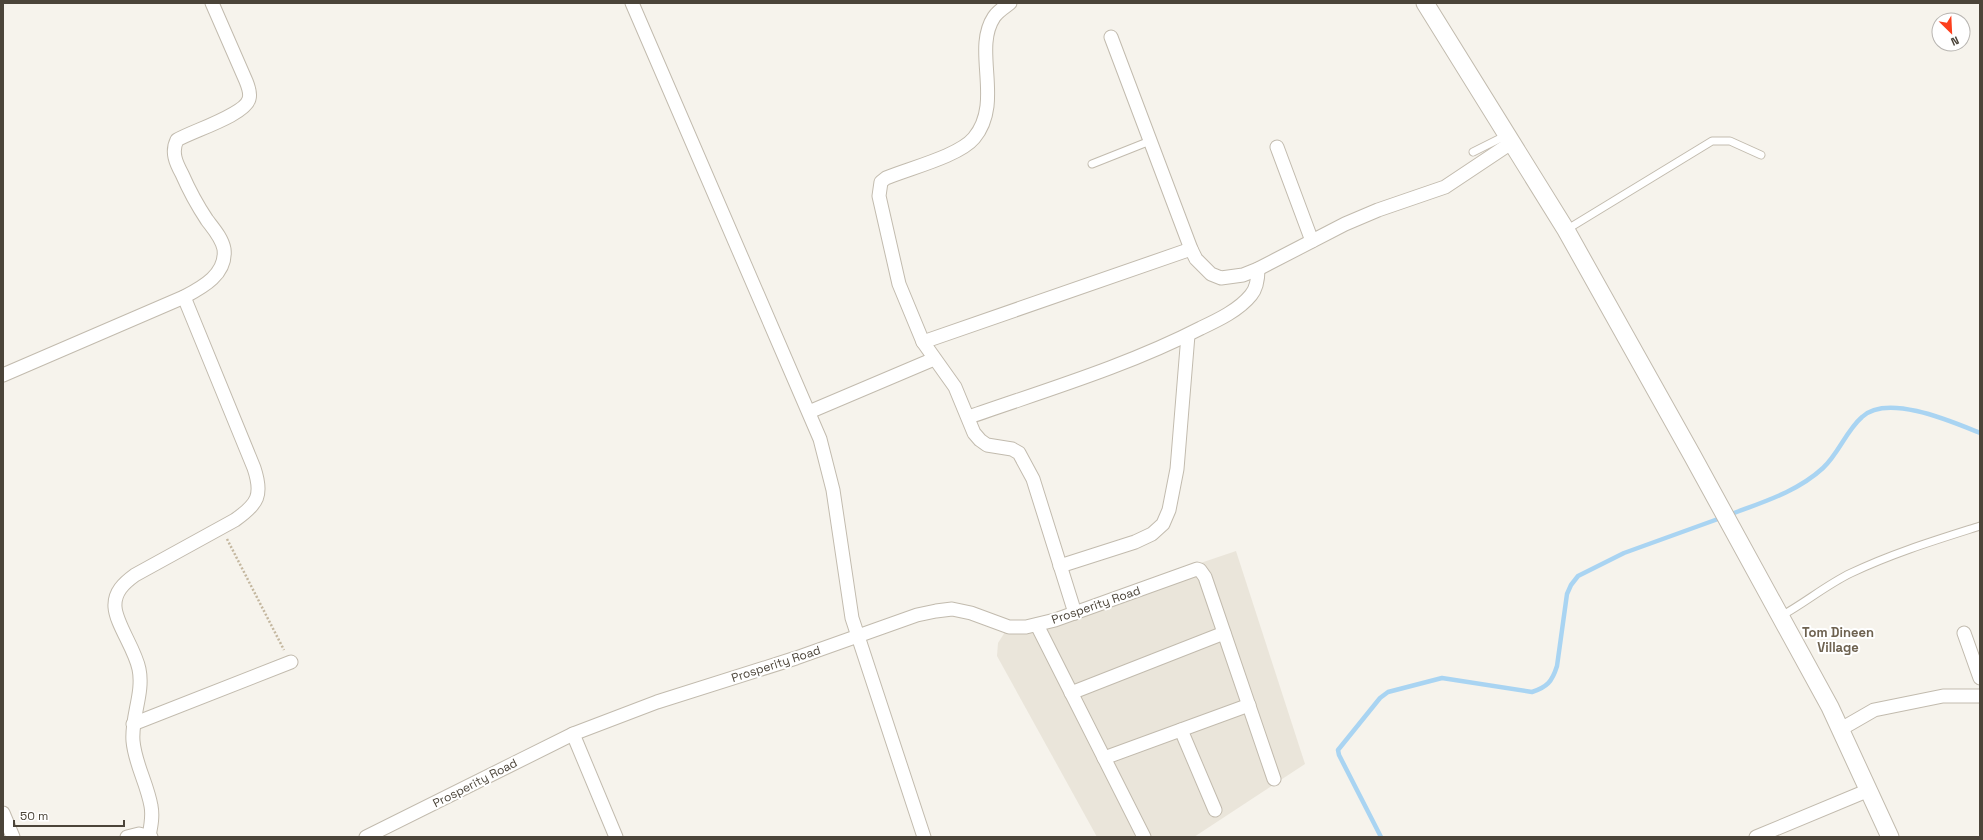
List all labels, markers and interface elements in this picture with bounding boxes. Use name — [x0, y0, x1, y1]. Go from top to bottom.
north arrow — [1931, 12, 1971, 52]
text: N — [1949, 33, 1961, 49]
street label: Prosperity Road — [1049, 582, 1143, 628]
district label: Tom Dineen Village — [1802, 624, 1874, 656]
street label: Prosperity Road — [729, 642, 823, 686]
street label: Prosperity Road — [430, 755, 520, 811]
scale bar — [14, 802, 124, 828]
text: 50 m — [20, 808, 48, 824]

